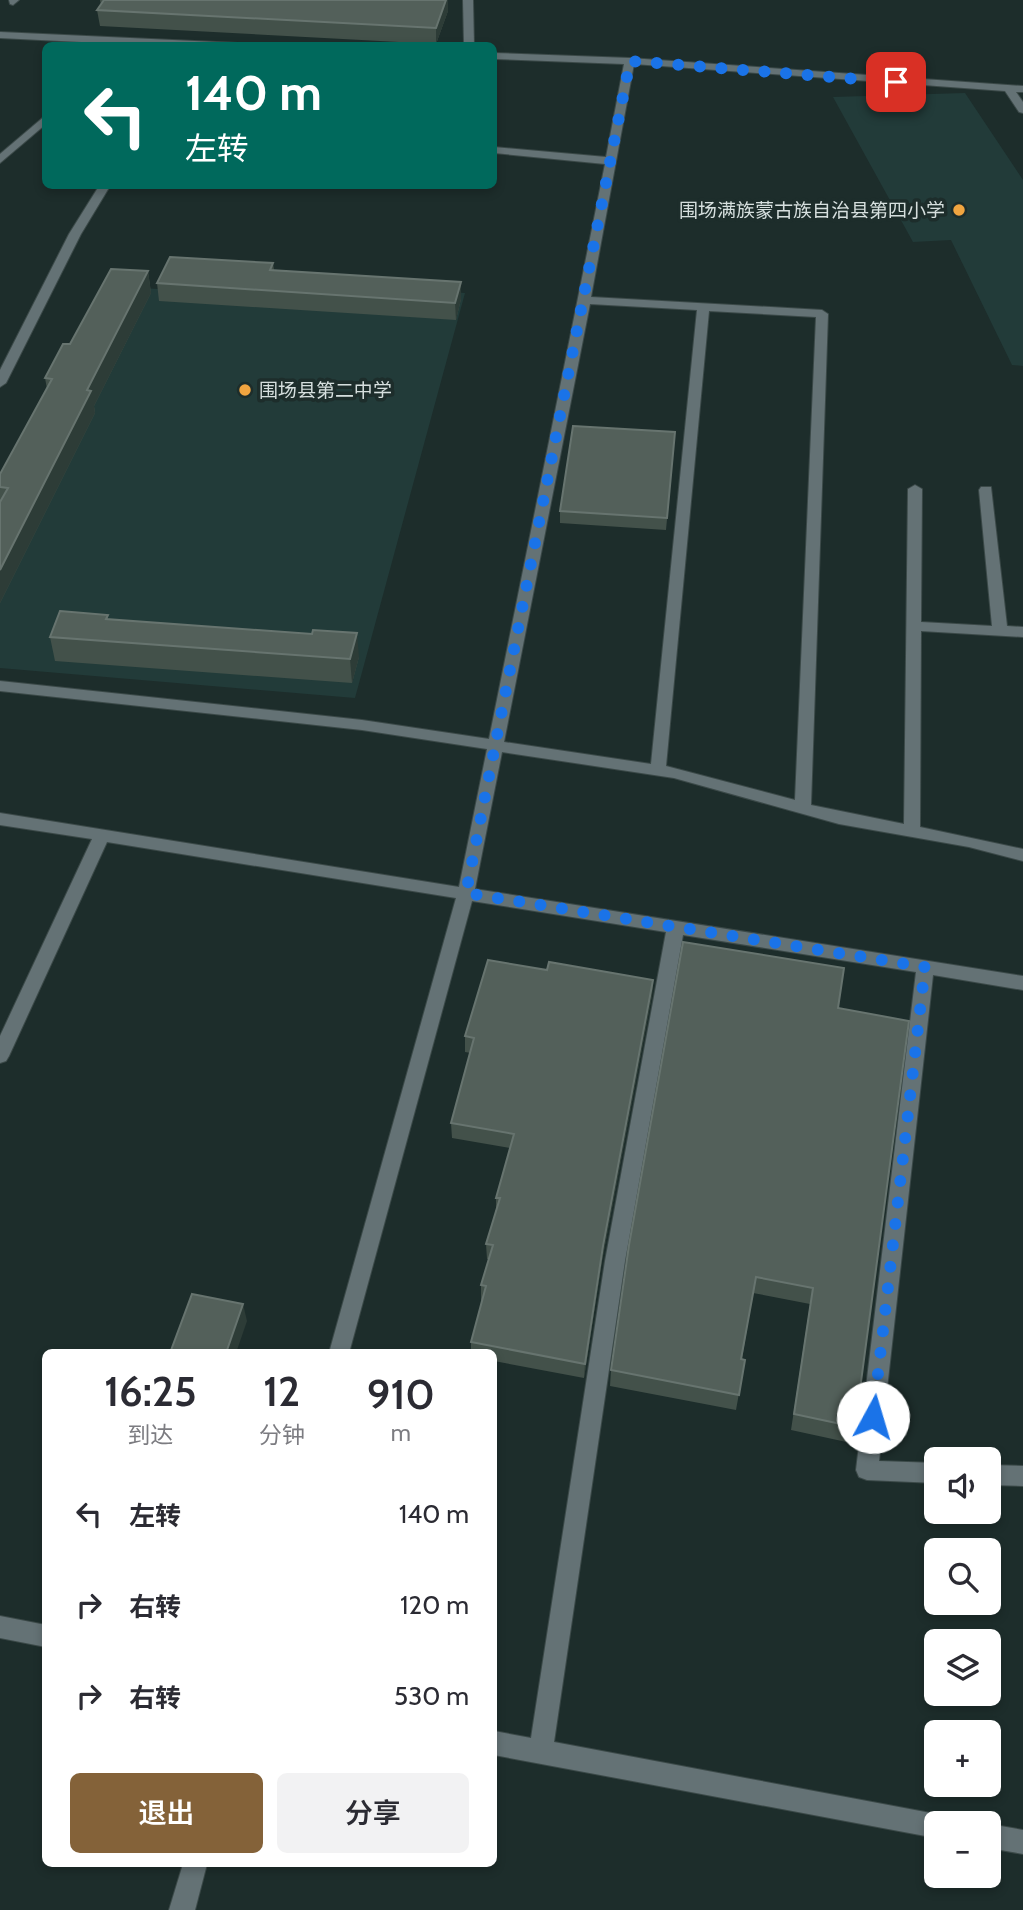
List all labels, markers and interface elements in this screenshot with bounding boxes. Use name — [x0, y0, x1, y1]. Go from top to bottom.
pin — [866, 52, 926, 112]
text: 140 m — [185, 63, 322, 122]
icon: arrive — [877, 63, 915, 101]
icon: left — [70, 70, 161, 161]
text: 左转 — [185, 129, 249, 168]
place label: 围场满族蒙古族自治县第四小学 — [679, 199, 945, 222]
marker: 围场满族蒙古族自治县第四小学 — [951, 202, 967, 218]
place label: 围场县第二中学 — [259, 379, 392, 402]
marker: 围场县第二中学 — [237, 382, 253, 398]
text: 16:25 — [104, 1365, 197, 1417]
text: 12 — [263, 1365, 300, 1417]
text: 910 — [367, 1368, 435, 1420]
position arrow — [836, 1380, 910, 1454]
text: m — [391, 1419, 411, 1447]
text: 到达 — [127, 1421, 173, 1449]
text: 分钟 — [259, 1421, 305, 1449]
map controls — [924, 1447, 1001, 1888]
button: sound — [924, 1447, 1001, 1524]
icon: left — [70, 1495, 108, 1533]
text: 140 m — [399, 1498, 469, 1530]
text: 左转 — [129, 1500, 181, 1532]
button: search — [924, 1538, 1001, 1615]
icon: right — [70, 1586, 108, 1624]
text: 120 m — [400, 1589, 469, 1621]
text: 右转 — [129, 1591, 181, 1623]
button: layers — [924, 1629, 1001, 1706]
icon: right — [70, 1677, 108, 1715]
text: 530 m — [394, 1680, 469, 1712]
text: 右转 — [129, 1682, 181, 1714]
button: + — [924, 1720, 1001, 1797]
button: 退出 — [70, 1773, 263, 1853]
button: 分享 — [277, 1773, 469, 1853]
button: − — [924, 1811, 1001, 1888]

